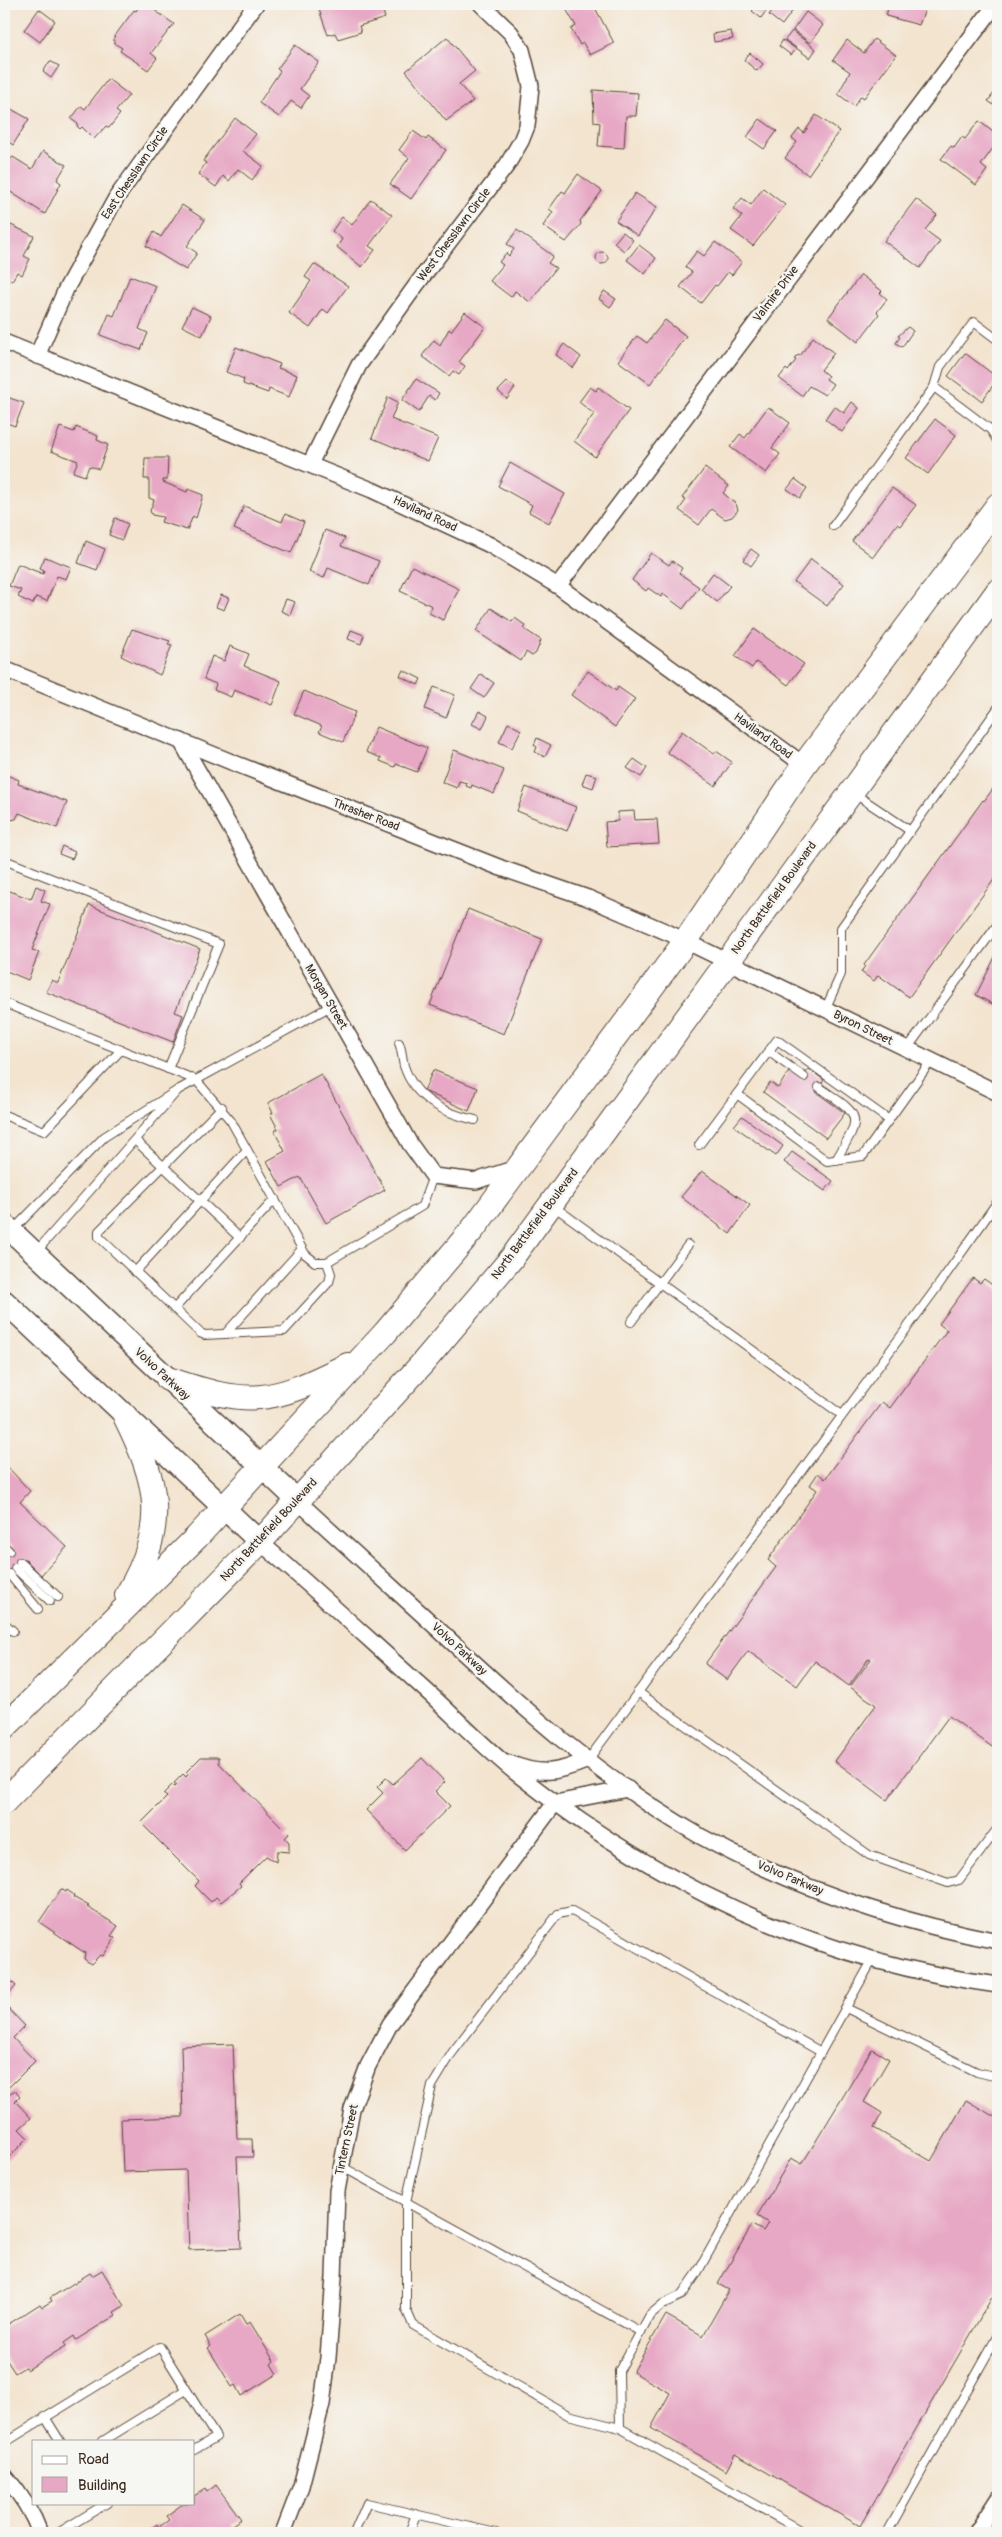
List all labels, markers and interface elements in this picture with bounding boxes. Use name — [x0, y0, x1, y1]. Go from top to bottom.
street label: East Chesslawn Circle — [98, 124, 172, 222]
street label: West Chesslawn Circle — [414, 185, 494, 285]
street label: Valmire Drive — [750, 263, 802, 325]
street label: Haviland Road — [391, 493, 460, 535]
street label: Haviland Road — [731, 710, 795, 762]
street label: Thrasher Road — [330, 795, 402, 835]
street label: North Battlefield Boulevard — [728, 839, 820, 957]
street label: Morgan Street — [301, 962, 351, 1032]
street label: Byron Street — [831, 1007, 895, 1049]
street label: North Battlefield Boulevard — [488, 1165, 582, 1283]
street label: Volvo Parkway — [131, 1344, 193, 1404]
street label: North Battlefield Boulevard — [217, 1475, 321, 1585]
street label: Volvo Parkway — [428, 1619, 490, 1679]
street label: Volvo Parkway — [754, 1857, 826, 1899]
street label: Tintern Street — [332, 2103, 362, 2177]
legend — [32, 2440, 195, 2504]
text: Road — [78, 2450, 109, 2469]
text: Building — [78, 2476, 126, 2495]

